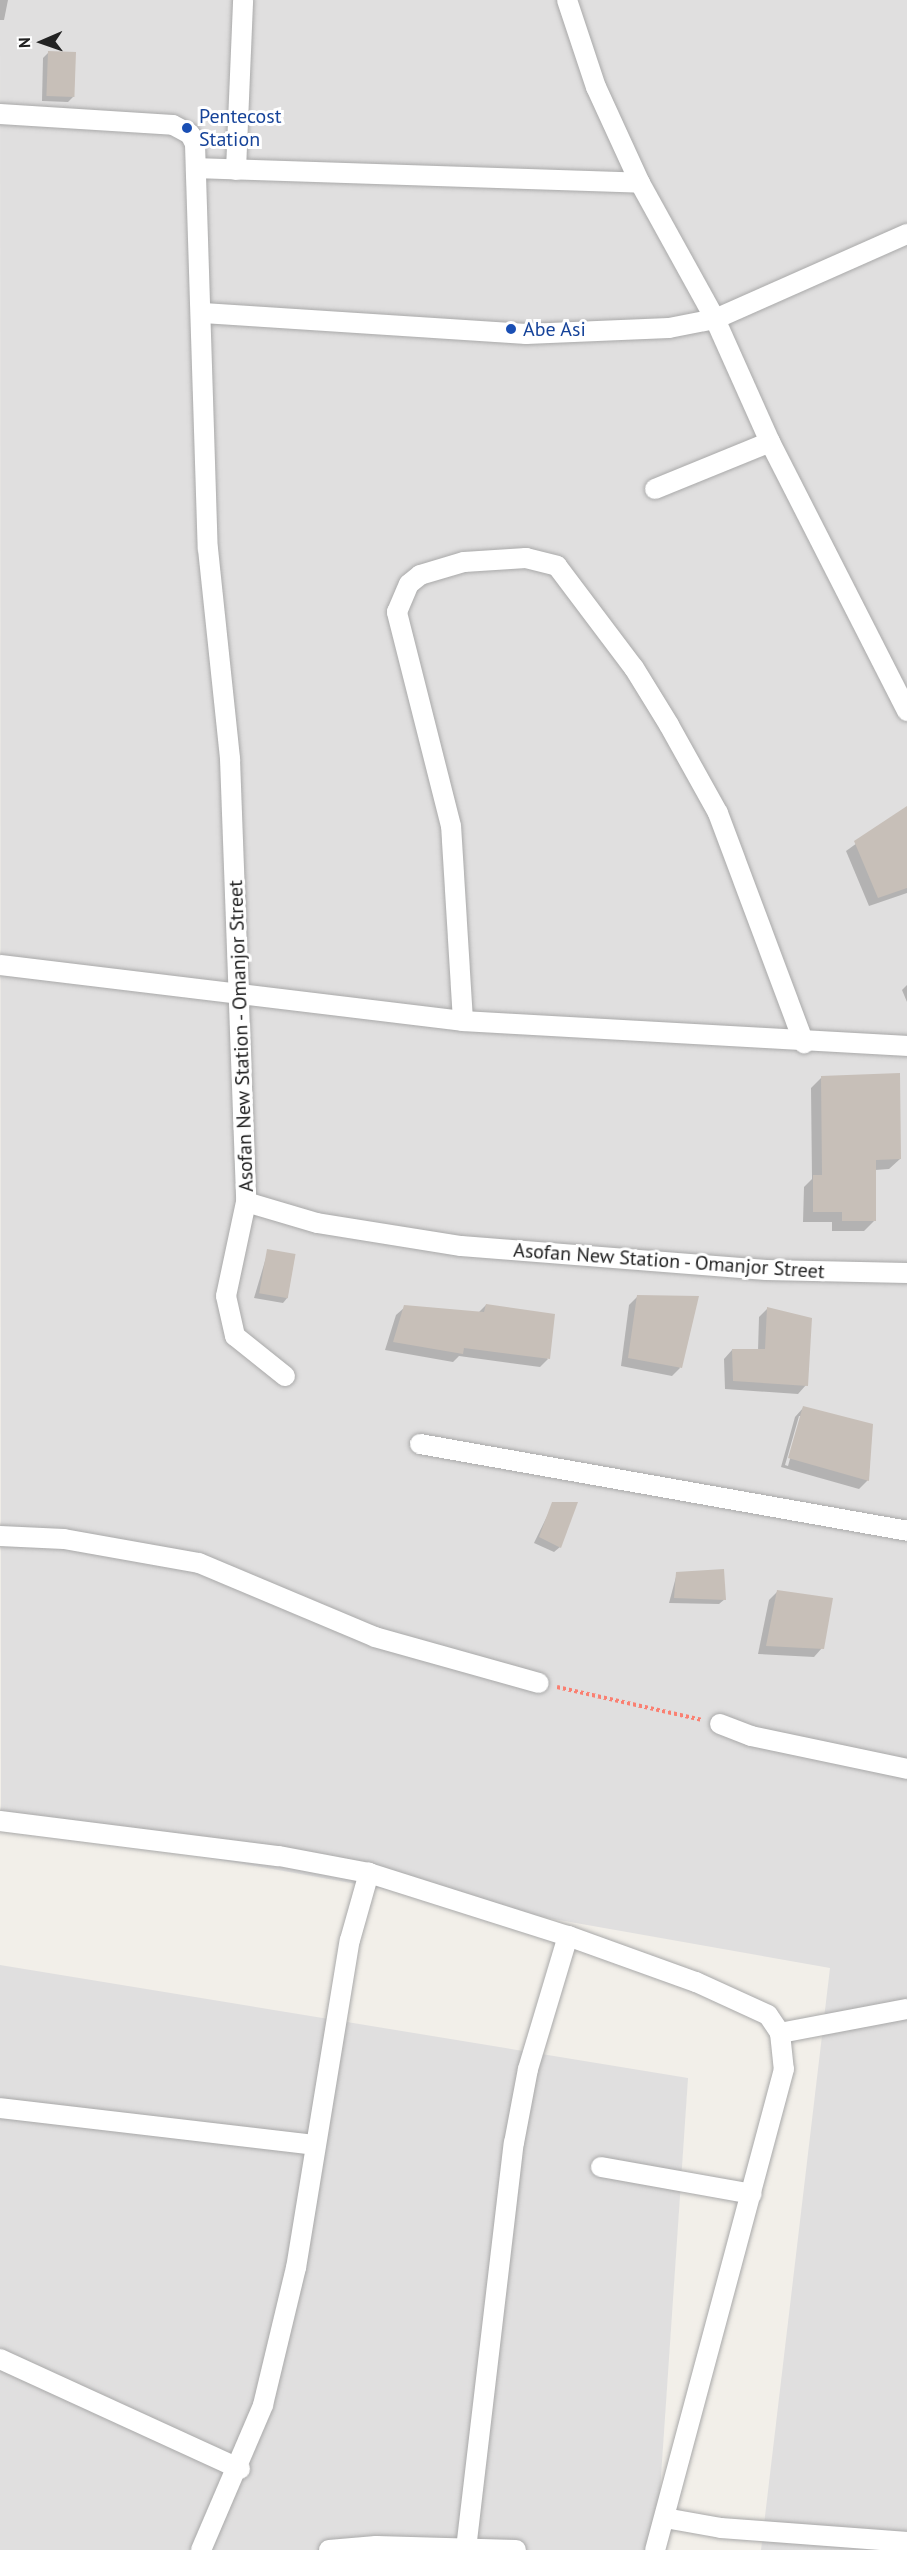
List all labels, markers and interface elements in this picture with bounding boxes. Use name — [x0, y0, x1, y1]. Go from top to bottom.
north arrow — [12, 12, 72, 72]
text: N — [14, 37, 34, 48]
place label: Pentecost Station — [199, 104, 282, 151]
marker: Pentecost Station — [180, 121, 194, 135]
place label: Abe Asi — [523, 317, 586, 341]
marker: Abe Asi — [504, 322, 518, 336]
street label: Asofan New Station - Omanjor Street — [223, 878, 259, 1194]
street label: Asofan New Station - Omanjor Street — [511, 1238, 827, 1284]

